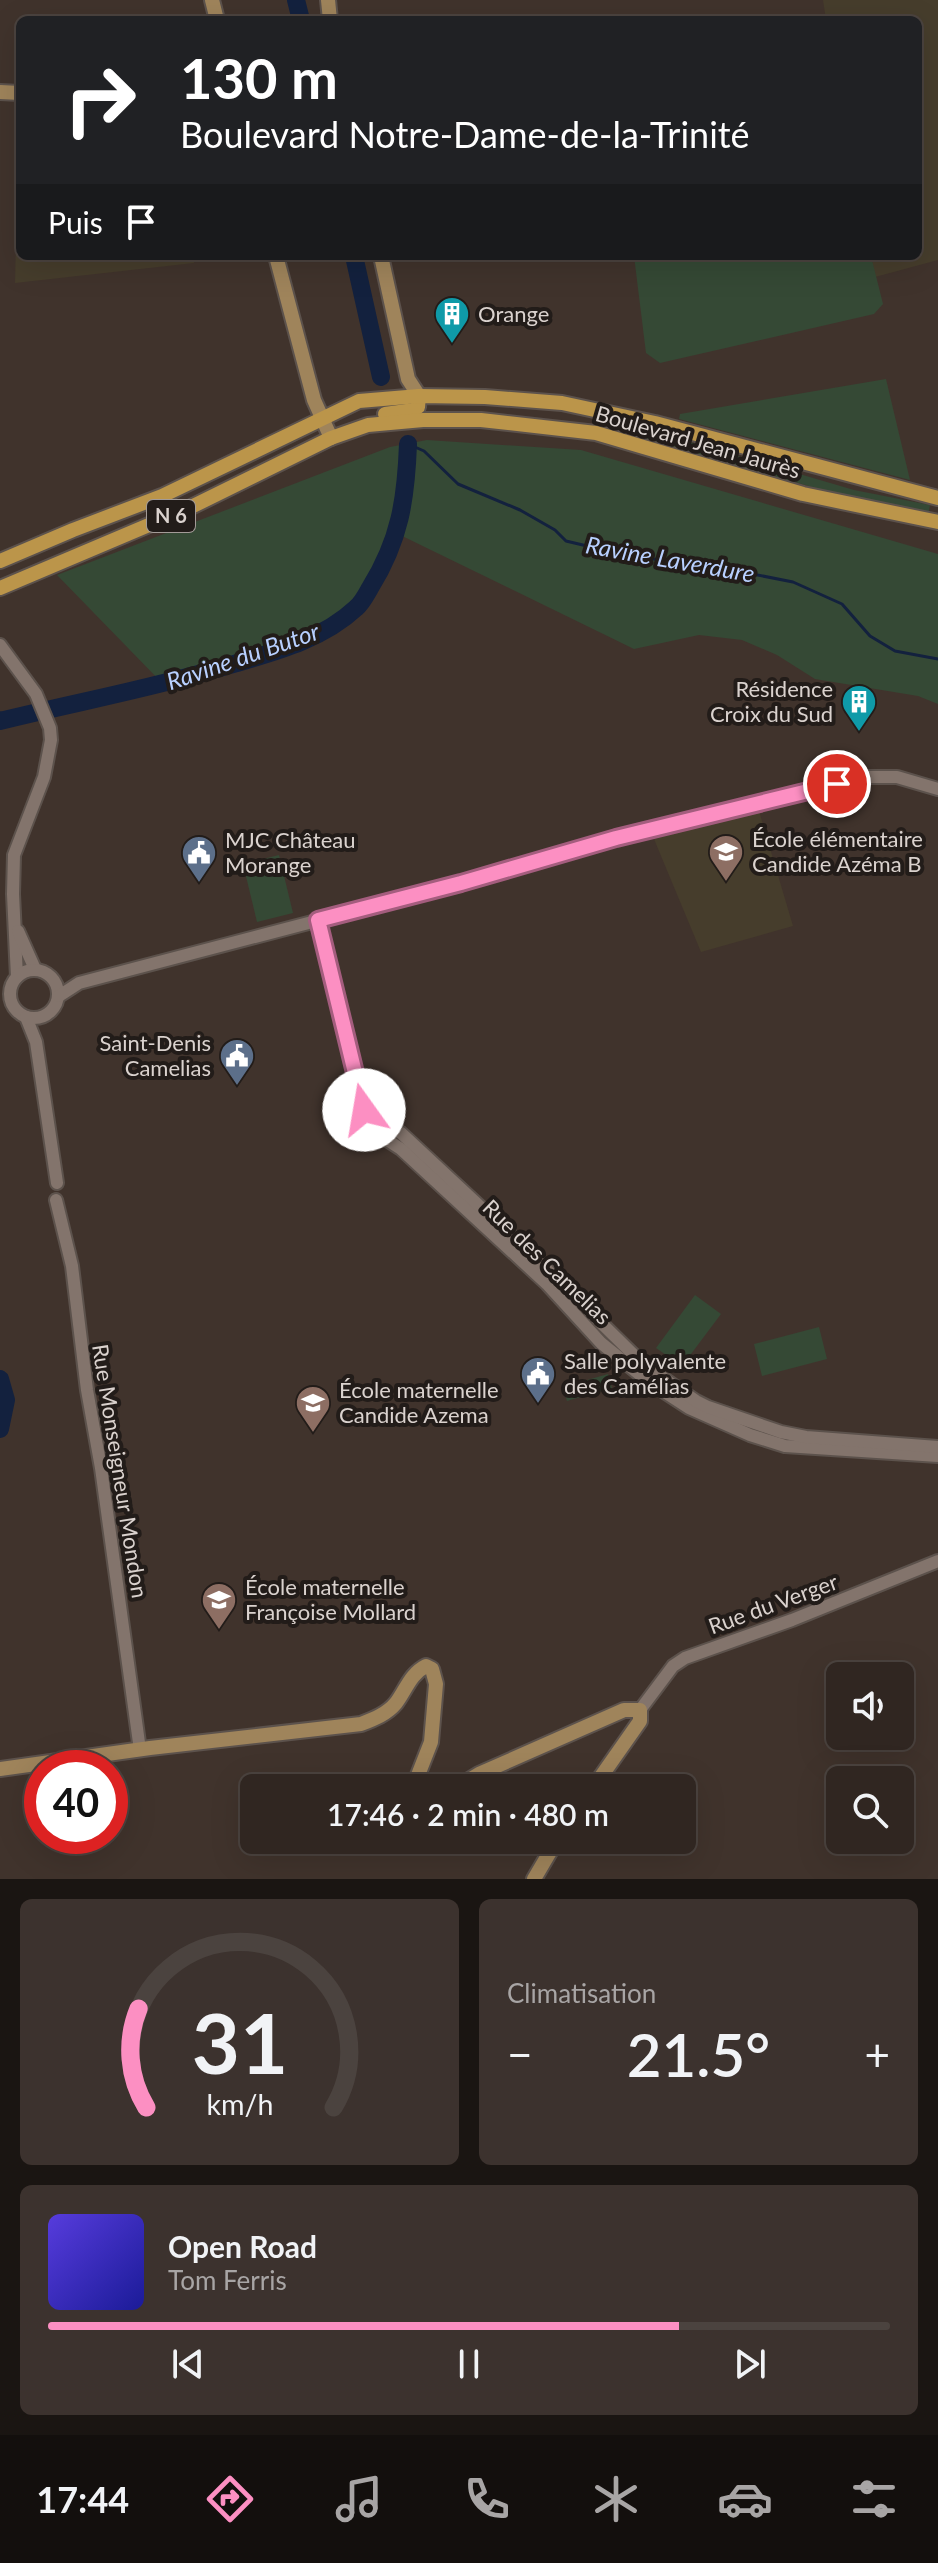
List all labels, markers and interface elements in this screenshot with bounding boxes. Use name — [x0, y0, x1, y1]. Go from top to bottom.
text: 130 m — [180, 44, 338, 111]
icon: right — [48, 48, 152, 152]
text: Boulevard Notre-Dame-de-la-Trinité — [180, 112, 750, 156]
icon: arrive — [119, 200, 163, 244]
text: Puis — [48, 204, 103, 240]
building icon: Orange — [433, 295, 471, 345]
place label: Orange — [478, 300, 549, 327]
street label: Boulevard Jean Jaurès — [593, 399, 804, 484]
road number: N 6 — [147, 500, 195, 532]
water label: Ravine Laverdure — [584, 529, 757, 588]
water label: Ravine du Butor — [162, 616, 323, 695]
place label: Résidence Croix du Sud — [710, 675, 833, 727]
building icon: Résidence Croix du Sud — [840, 683, 878, 733]
pin — [803, 750, 871, 818]
icon: arrive — [815, 762, 859, 806]
place label: École élémentaire Candide Azéma B — [752, 825, 923, 877]
place label: MJC Château Morange — [225, 826, 355, 878]
school or university icon: École élémentaire Candide Azéma B — [707, 833, 745, 883]
public building icon: MJC Château Morange — [180, 834, 218, 884]
place label: Saint-Denis Camelias — [100, 1029, 211, 1081]
public building icon: Saint-Denis Camelias — [218, 1037, 256, 1087]
position arrow — [322, 1068, 406, 1152]
street label: Rue des Camelias — [477, 1194, 617, 1330]
street label: Rue Monseigneur Mondon — [87, 1342, 154, 1600]
place label: Salle polyvalente des Camélias — [564, 1347, 726, 1399]
public building icon: Salle polyvalente des Camélias — [519, 1355, 557, 1405]
place label: École maternelle Candide Azema — [339, 1376, 499, 1428]
school or university icon: École maternelle Candide Azema — [294, 1384, 332, 1434]
street label: Rue du Verger — [704, 1568, 841, 1639]
place label: École maternelle Françoise Mollard — [245, 1573, 416, 1625]
school or university icon: École maternelle Françoise Mollard — [200, 1581, 238, 1631]
map controls — [826, 1662, 914, 1854]
button: sound — [826, 1662, 914, 1750]
speed limit sign: 40 — [24, 1750, 128, 1854]
button: search — [826, 1766, 914, 1854]
text: 17:46 · 2 min · 480 m — [327, 1796, 609, 1832]
text: Climatisation — [507, 1977, 656, 2009]
text: 31 — [191, 1992, 288, 2092]
text: 21.5° — [627, 2018, 770, 2090]
text: − — [507, 2028, 533, 2080]
text: + — [864, 2028, 890, 2080]
text: km/h — [206, 2087, 273, 2121]
text: Open Road — [168, 2228, 317, 2264]
text: Tom Ferris — [168, 2264, 287, 2296]
icon: previous — [166, 2342, 210, 2386]
icon: pause — [447, 2342, 491, 2386]
icon: next — [728, 2342, 772, 2386]
icon: directions — [202, 2471, 258, 2527]
icon: music — [331, 2471, 387, 2527]
icon: phone — [459, 2471, 515, 2527]
icon: climate — [588, 2471, 644, 2527]
icon: car — [717, 2471, 773, 2527]
icon: filters — [846, 2471, 902, 2527]
text: 17:44 — [36, 2477, 129, 2521]

